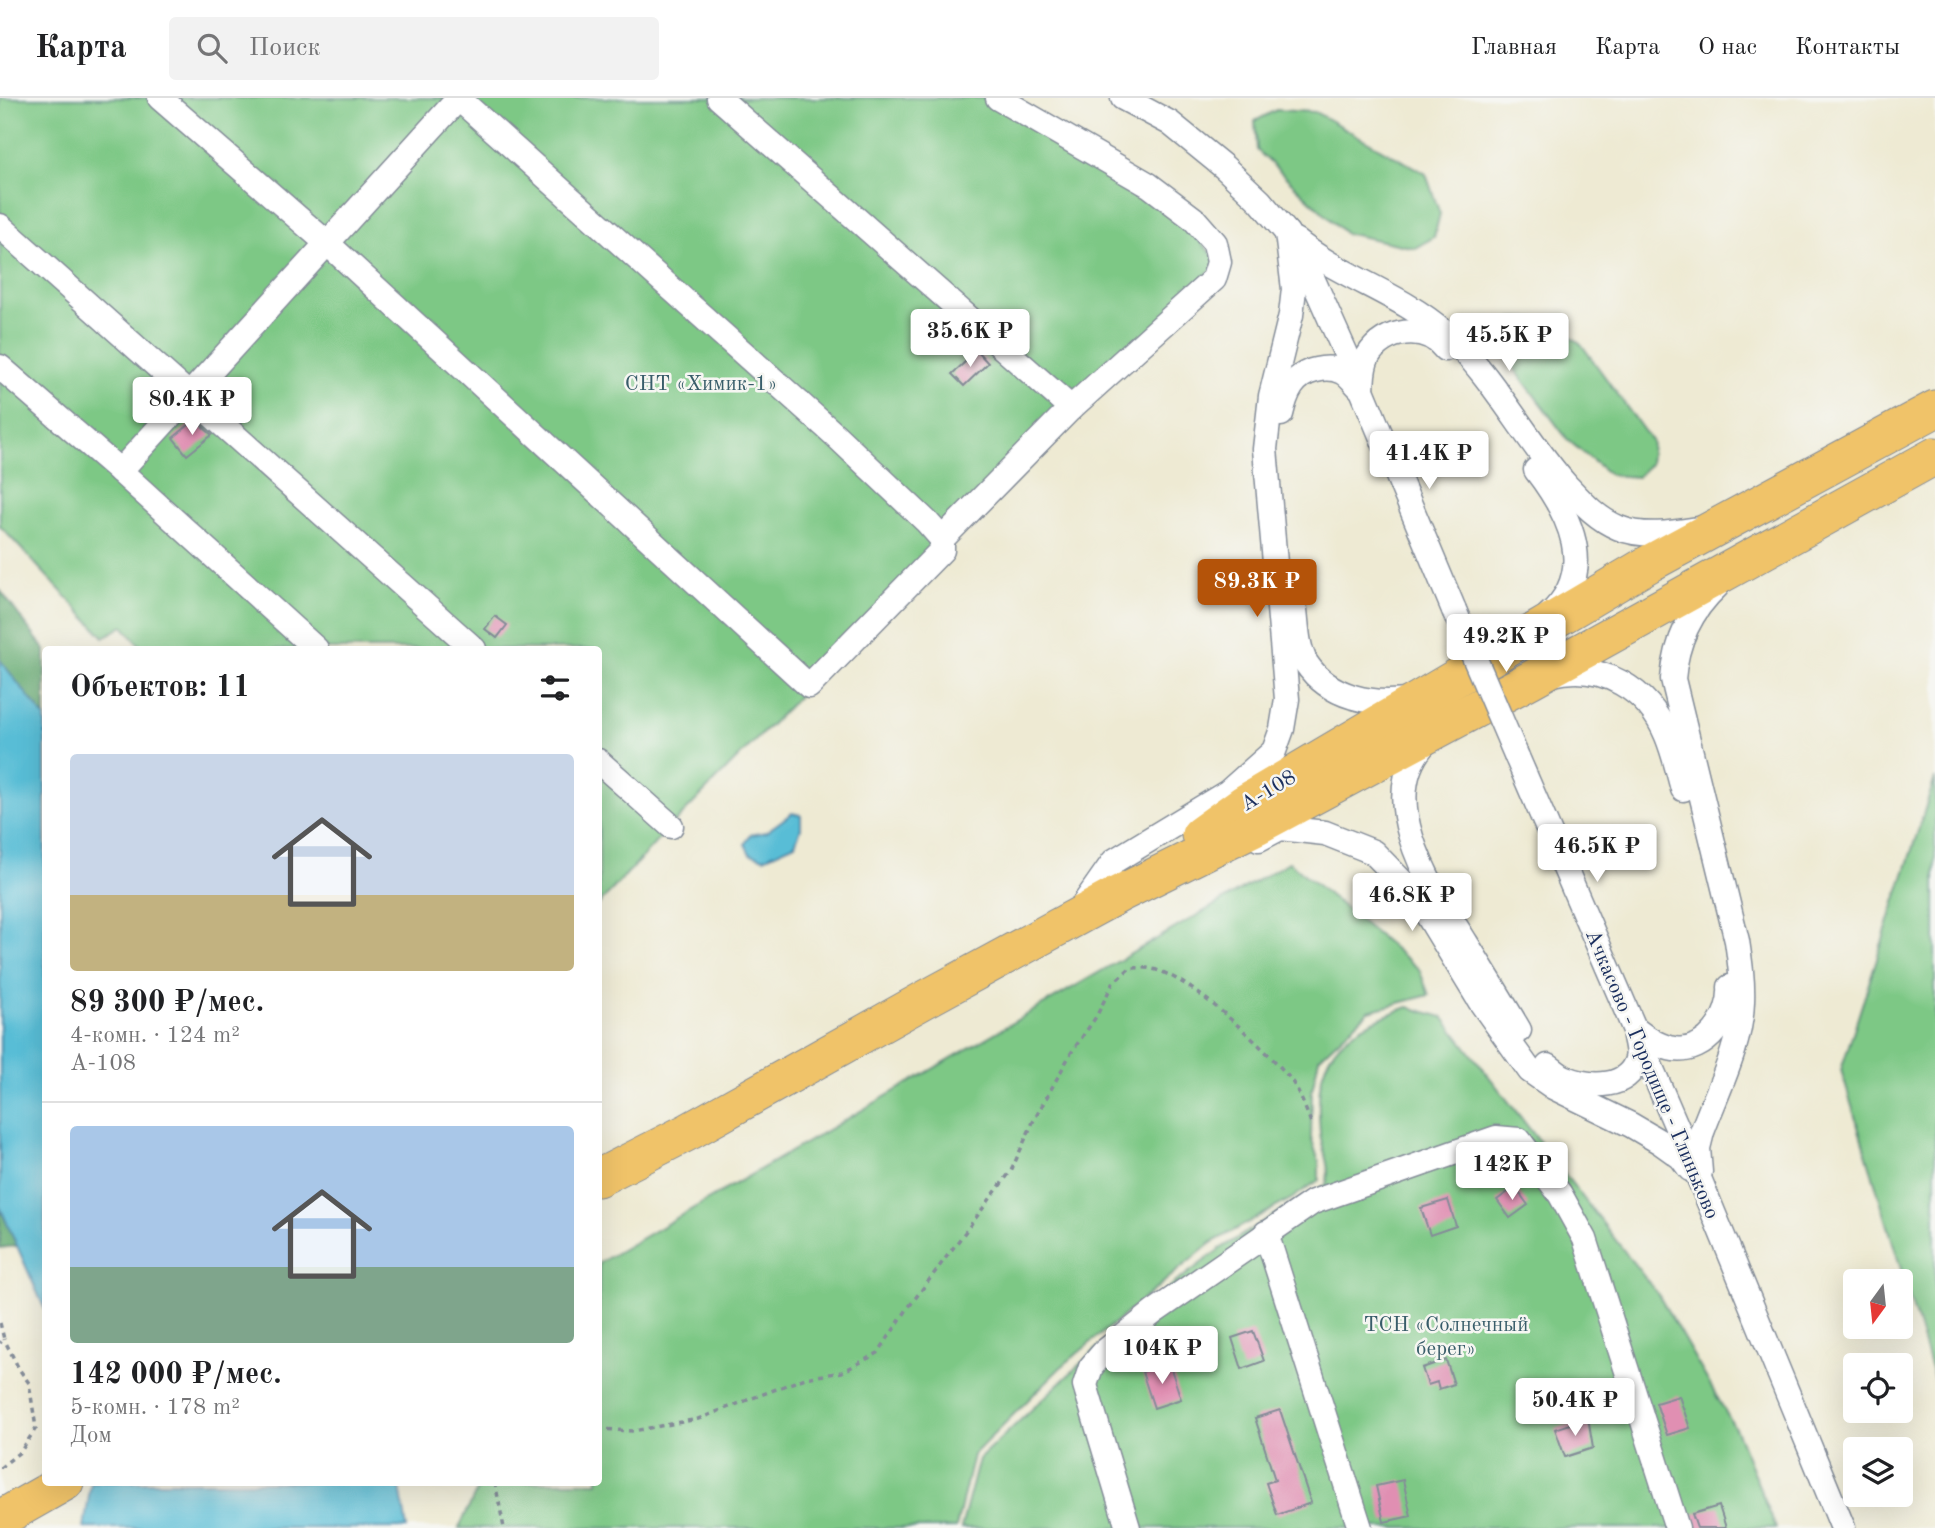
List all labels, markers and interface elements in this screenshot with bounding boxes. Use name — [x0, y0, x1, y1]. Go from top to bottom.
search box — [169, 17, 659, 80]
icon: search — [193, 29, 231, 67]
text: Карта — [35, 32, 127, 65]
text: Поиск — [249, 35, 321, 61]
text: Главная — [1471, 36, 1557, 60]
text: Карта — [1595, 36, 1660, 60]
text: О нас — [1698, 36, 1757, 60]
text: Контакты — [1795, 36, 1900, 60]
pin: 35.6K ₽ — [905, 310, 1035, 369]
pin: 45.5K ₽ — [1444, 314, 1574, 373]
text: 35.6K ₽ — [927, 320, 1013, 343]
text: 45.5K ₽ — [1466, 324, 1552, 347]
park label: СНТ «Химик-1» — [625, 374, 777, 395]
pin: 80.4K ₽ — [127, 378, 257, 437]
text: 80.4K ₽ — [149, 388, 235, 411]
pin: 41.4K ₽ — [1364, 432, 1494, 491]
text: 41.4K ₽ — [1386, 442, 1472, 465]
pin: 89.3K ₽ — [1192, 560, 1322, 619]
text: 89.3K ₽ — [1214, 570, 1300, 593]
pin: 49.2K ₽ — [1441, 614, 1571, 674]
text: 49.2K ₽ — [1463, 625, 1549, 648]
icon: filters — [536, 669, 574, 707]
text: Объектов: 11 — [70, 673, 250, 703]
street label: А-108 — [1237, 767, 1300, 816]
icon: home — [259, 799, 385, 925]
pin: 46.5K ₽ — [1532, 824, 1662, 884]
text: 46.5K ₽ — [1554, 835, 1640, 858]
pin: 46.8K ₽ — [1347, 874, 1477, 933]
text: 46.8K ₽ — [1369, 884, 1455, 907]
street label: Ачкасово - Городище - Глиньково — [1581, 927, 1722, 1222]
text: 89 300 ₽/мес. — [70, 988, 264, 1018]
text: 4-комн. · 124 m² — [70, 1024, 240, 1047]
text: А-108 — [70, 1052, 136, 1075]
pin: 142K ₽ — [1455, 1142, 1569, 1202]
text: 142K ₽ — [1472, 1153, 1552, 1176]
icon: home — [259, 1171, 385, 1297]
north arrow — [1843, 1269, 1913, 1339]
map controls — [1843, 1269, 1913, 1507]
park label: ТСН «Солнечный берег» — [1364, 1315, 1528, 1360]
pin: 104K ₽ — [1105, 1326, 1219, 1386]
text: 104K ₽ — [1122, 1337, 1202, 1360]
button: locate — [1843, 1353, 1913, 1423]
text: 142 000 ₽/мес. — [70, 1360, 282, 1390]
pin: 50.4K ₽ — [1510, 1378, 1640, 1438]
text: 50.4K ₽ — [1532, 1389, 1618, 1412]
text: 5-комн. · 178 m² — [70, 1396, 240, 1419]
text: Дом — [70, 1424, 112, 1447]
button: layers — [1843, 1437, 1913, 1507]

